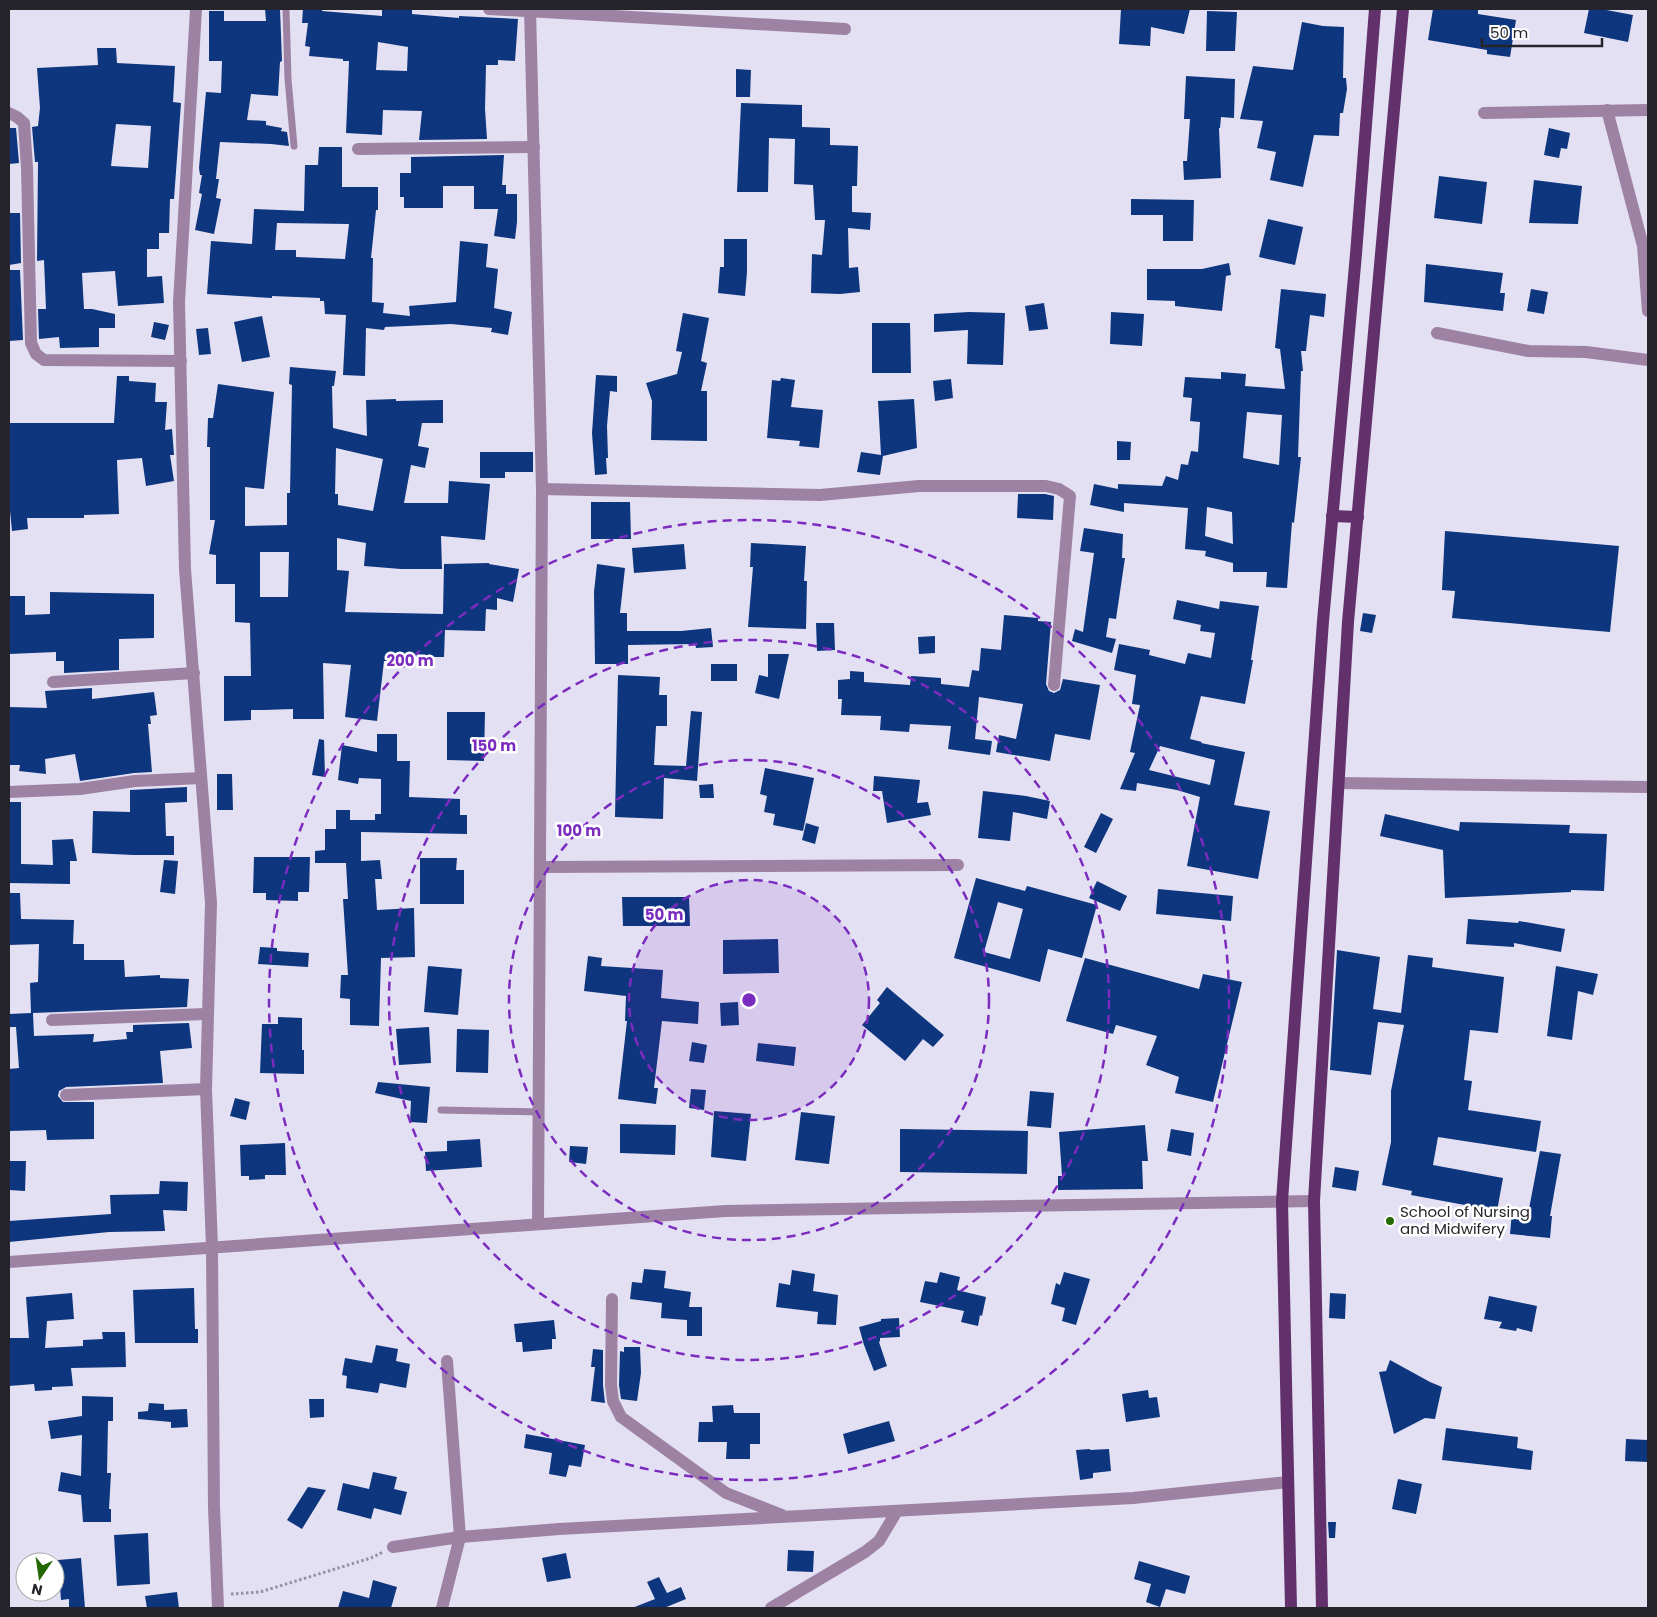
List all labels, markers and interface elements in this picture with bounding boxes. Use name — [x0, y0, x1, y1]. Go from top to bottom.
scale bar — [1482, 15, 1602, 47]
text: 50 m — [1490, 22, 1528, 43]
text: 200 m — [386, 650, 434, 671]
text: 150 m — [472, 735, 516, 756]
text: 100 m — [557, 820, 601, 841]
text: 50 m — [645, 904, 683, 925]
centre of rings — [740, 991, 758, 1009]
place label: School of Nursing and Midwifery — [1400, 1201, 1530, 1239]
marker: School of Nursing and Midwifery — [1384, 1215, 1396, 1227]
north arrow — [15, 1552, 65, 1602]
text: N — [30, 1579, 44, 1601]

